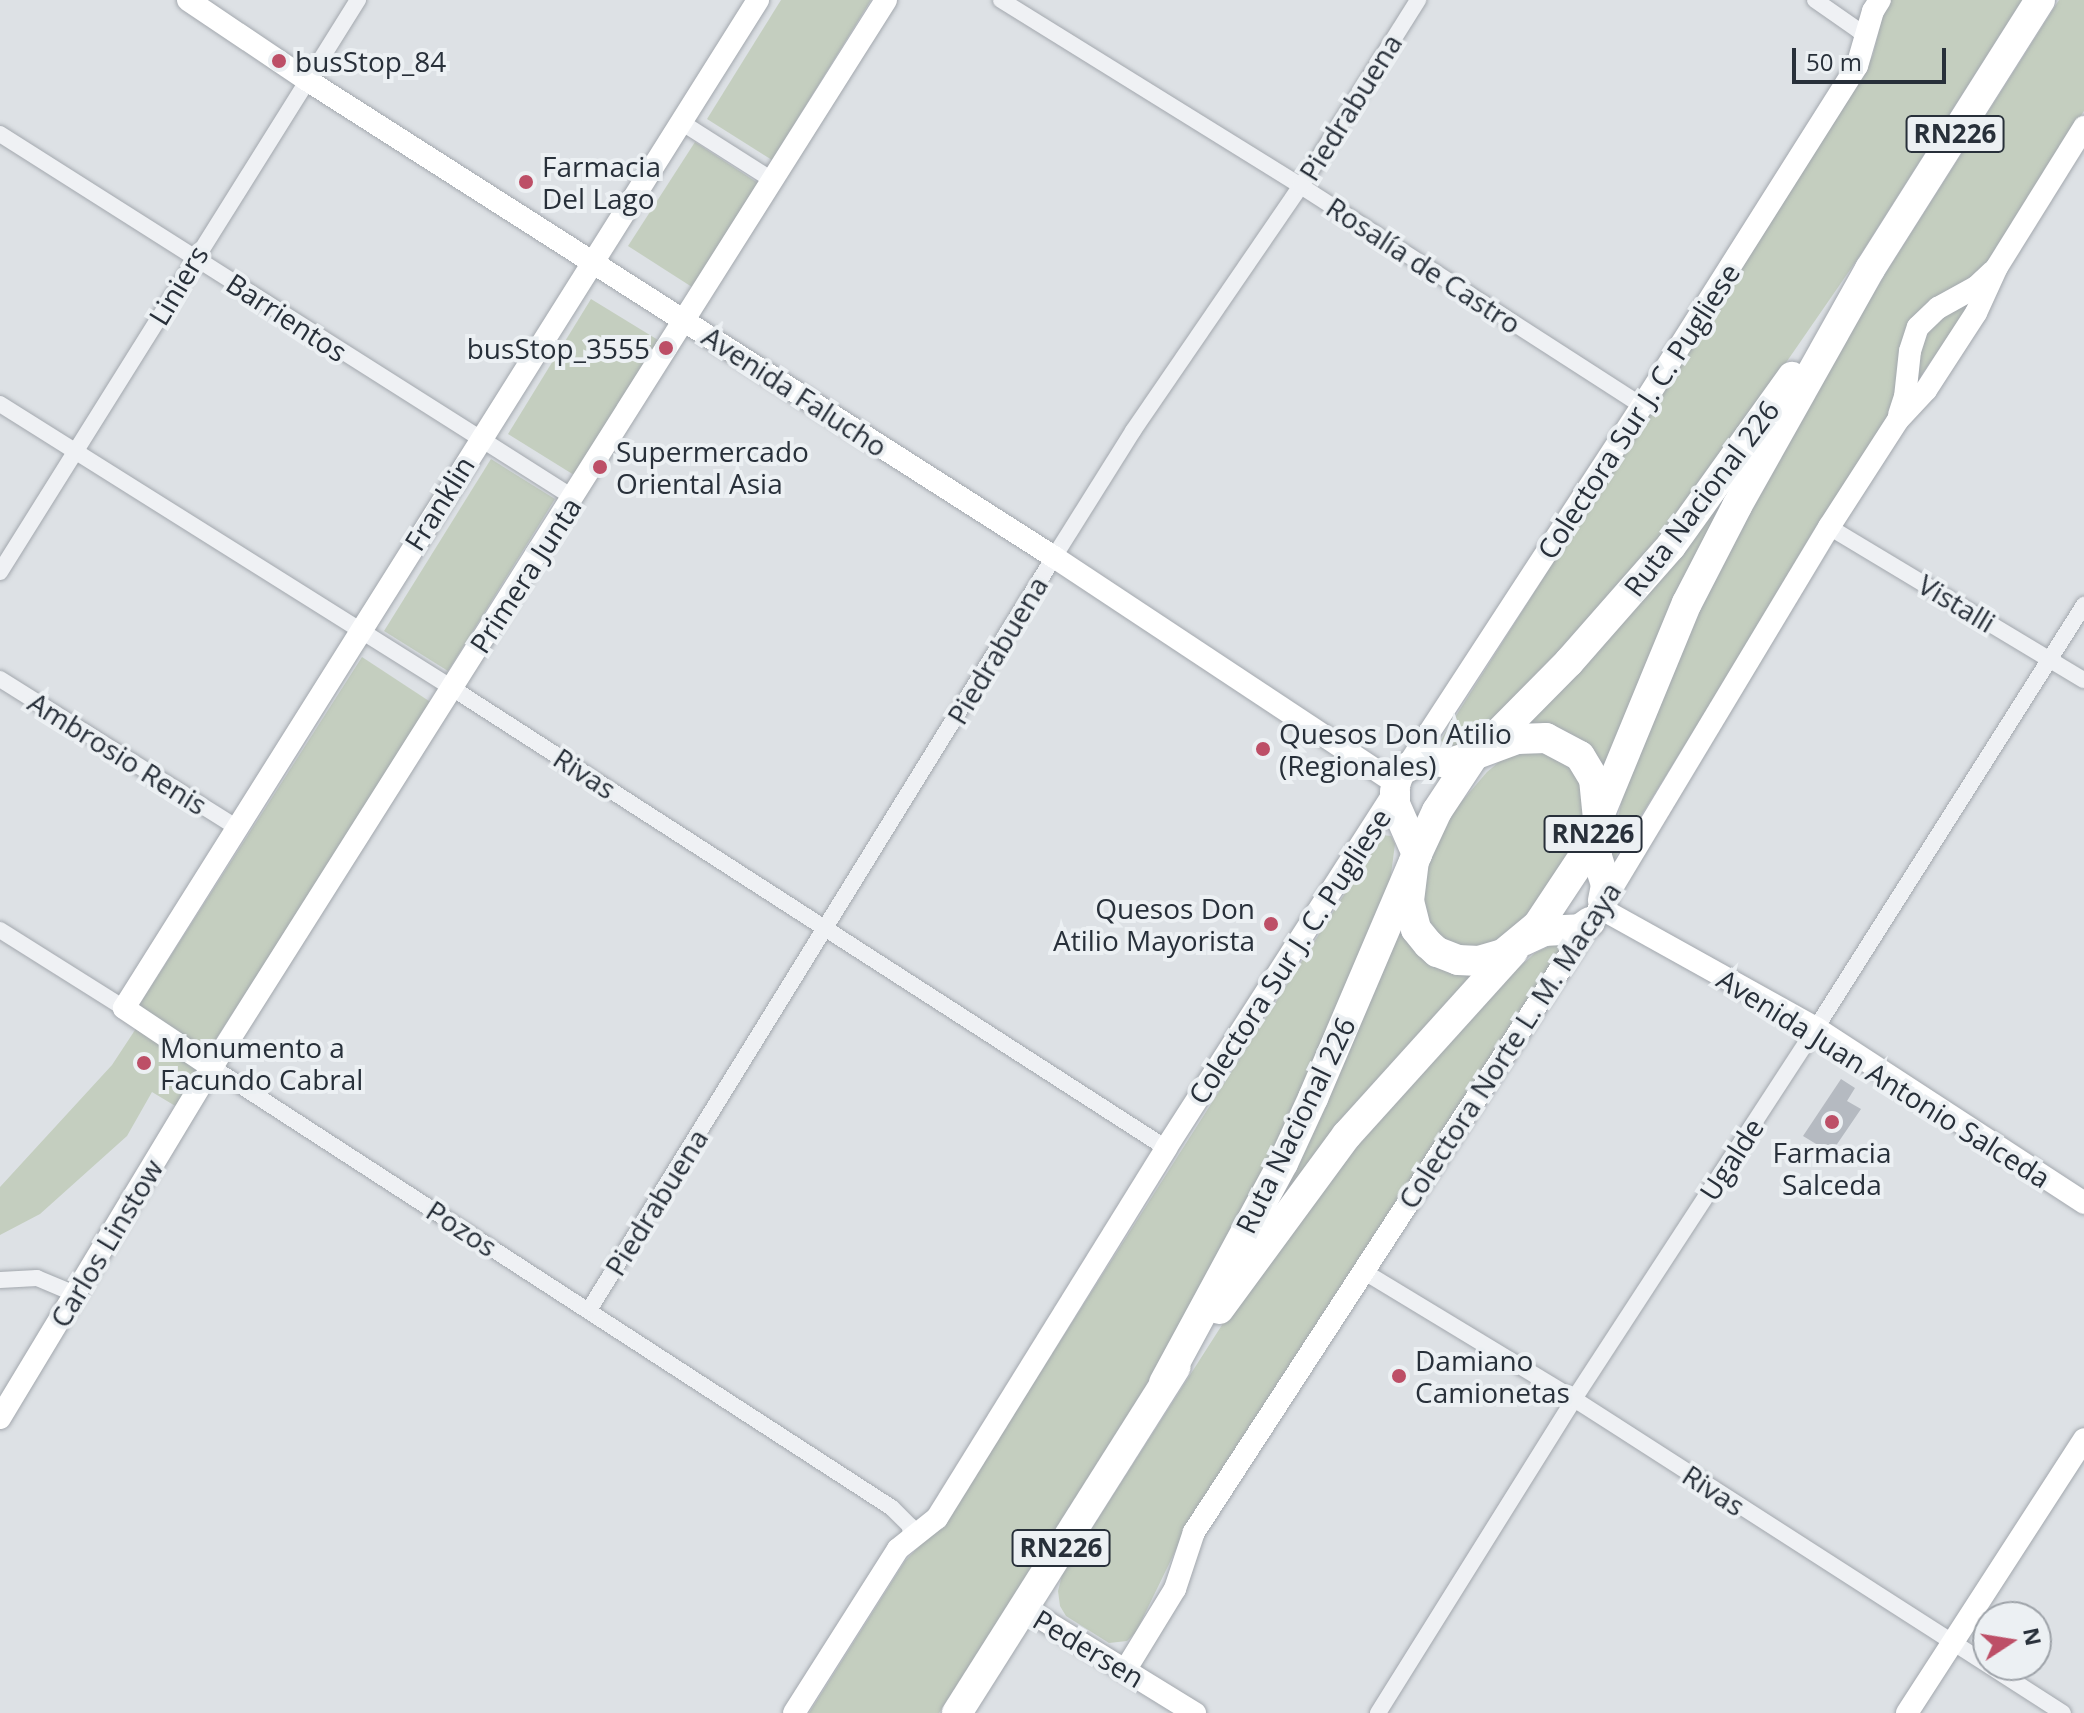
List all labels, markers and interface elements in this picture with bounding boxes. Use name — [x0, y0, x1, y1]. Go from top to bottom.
street label: Piedrabuena — [1292, 27, 1408, 187]
scale bar — [1796, 32, 1950, 82]
place label: busStop_84 — [295, 44, 446, 78]
text: 50 m — [1806, 45, 1862, 78]
marker: busStop_84 — [270, 52, 288, 70]
road number: RN226 — [1905, 112, 2005, 156]
place label: Farmacia Del Lago — [542, 149, 661, 215]
marker: Farmacia Del Lago — [517, 173, 535, 191]
street label: Rosalía de Castro — [1321, 190, 1527, 340]
street label: Liniers — [141, 239, 215, 331]
street label: Colectora Sur J. C. Pugliese — [1530, 257, 1746, 565]
street label: Barrientos — [221, 266, 353, 368]
street label: Avenida Falucho — [696, 319, 894, 463]
place label: busStop_3555 — [467, 331, 650, 365]
marker: busStop_3555 — [657, 339, 675, 357]
street label: Ruta Nacional 226 — [1616, 394, 1786, 602]
place label: Supermercado Oriental Asia — [616, 434, 809, 500]
street label: Franklin — [397, 450, 481, 556]
marker: Supermercado Oriental Asia — [591, 458, 609, 476]
street label: Primera Junta — [462, 491, 588, 659]
street label: Vistalli — [1912, 567, 2002, 639]
street label: Piedrabuena — [940, 570, 1054, 730]
street label: Ambrosio Renis — [23, 685, 213, 821]
place label: Quesos Don Atilio (Regionales) — [1279, 716, 1512, 782]
marker: Quesos Don Atilio (Regionales) — [1254, 740, 1272, 758]
street label: Rivas — [548, 741, 622, 805]
street label: Colectora Sur J. C. Pugliese — [1181, 802, 1397, 1110]
road number: RN226 — [1543, 812, 1643, 856]
street label: Colectora Norte L. M. Macaya — [1391, 875, 1627, 1215]
place label: Quesos Don Atilio Mayorista — [1053, 891, 1255, 957]
marker: Quesos Don Atilio Mayorista — [1262, 915, 1280, 933]
street label: Avenida Juan Antonio Salceda — [1711, 961, 2057, 1195]
street label: Ruta Nacional 226 — [1228, 1011, 1362, 1239]
place label: Monumento a Facundo Cabral — [160, 1030, 363, 1096]
marker: Monumento a Facundo Cabral — [135, 1054, 153, 1072]
street label: Ugalde — [1692, 1112, 1770, 1206]
marker: Farmacia Salceda — [1823, 1113, 1841, 1131]
street label: Piedrabuena — [598, 1122, 714, 1282]
place label: Farmacia Salceda — [1773, 1135, 1891, 1201]
street label: Carlos Linstow — [43, 1153, 169, 1333]
street label: Pozos — [421, 1193, 503, 1263]
place label: Damiano Camionetas — [1415, 1343, 1570, 1409]
marker: Damiano Camionetas — [1390, 1367, 1408, 1385]
street label: Rivas — [1677, 1458, 1751, 1522]
road number: RN226 — [1011, 1526, 1111, 1570]
north arrow — [1972, 1601, 2052, 1681]
street label: Pedersen — [1028, 1602, 1150, 1694]
text: N — [2017, 1625, 2050, 1648]

